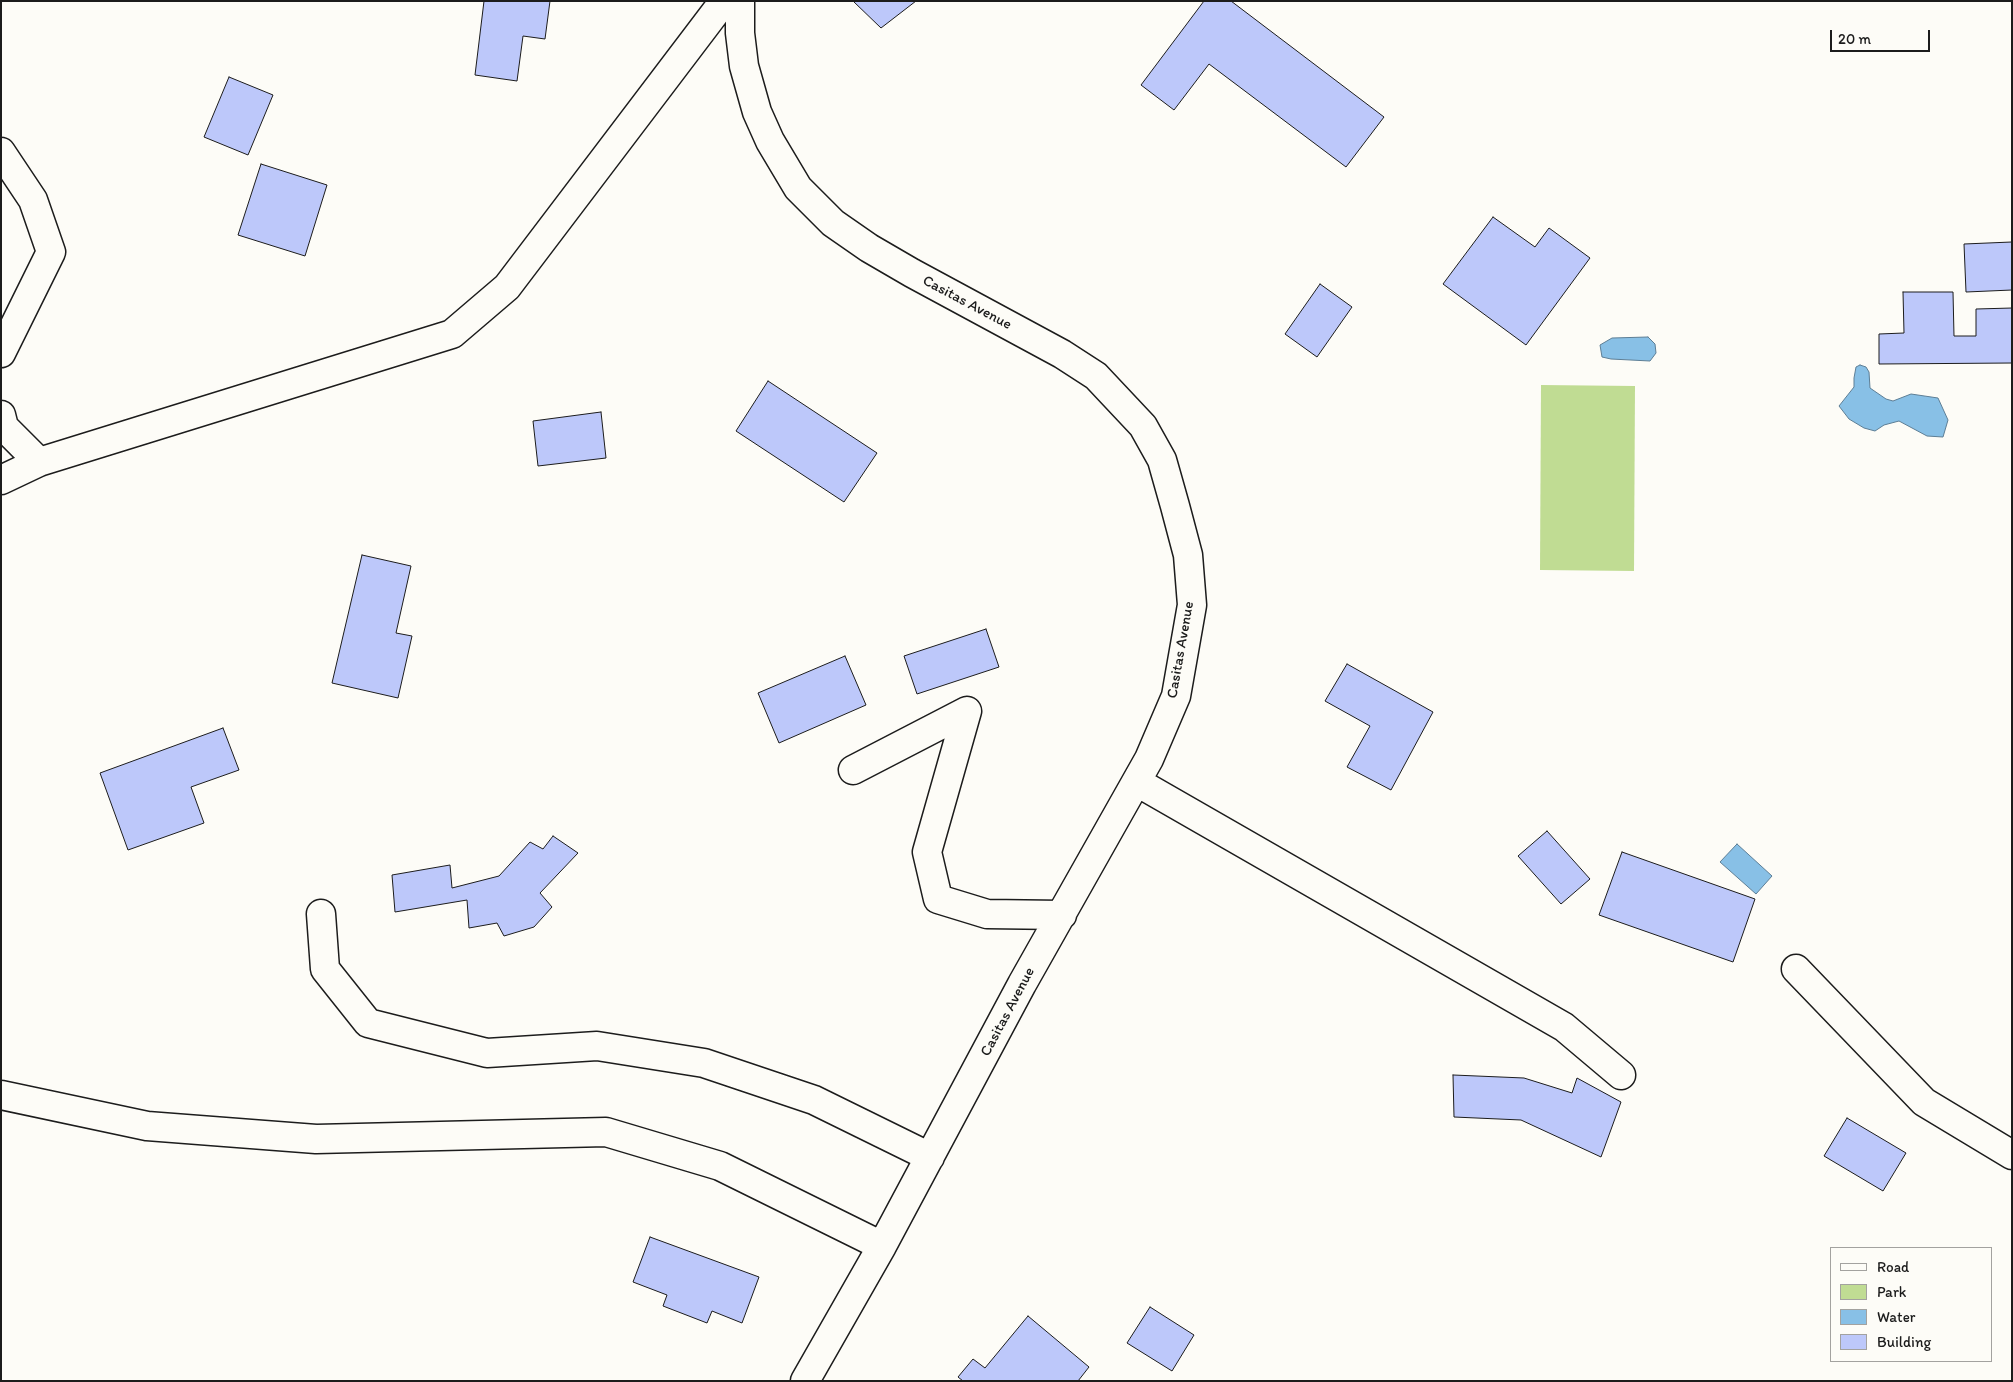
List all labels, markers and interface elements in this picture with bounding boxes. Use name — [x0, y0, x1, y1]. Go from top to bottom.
scale bar — [1833, 20, 1933, 52]
text: 20 m — [1838, 30, 1871, 48]
street label: Casitas Avenue — [919, 272, 1015, 334]
street label: Casitas Avenue — [1164, 600, 1198, 700]
street label: Casitas Avenue — [977, 964, 1039, 1060]
legend — [1830, 1247, 1993, 1362]
text: Road — [1877, 1258, 1909, 1276]
text: Park — [1877, 1283, 1907, 1301]
text: Water — [1877, 1308, 1915, 1326]
text: Building — [1877, 1333, 1931, 1351]

